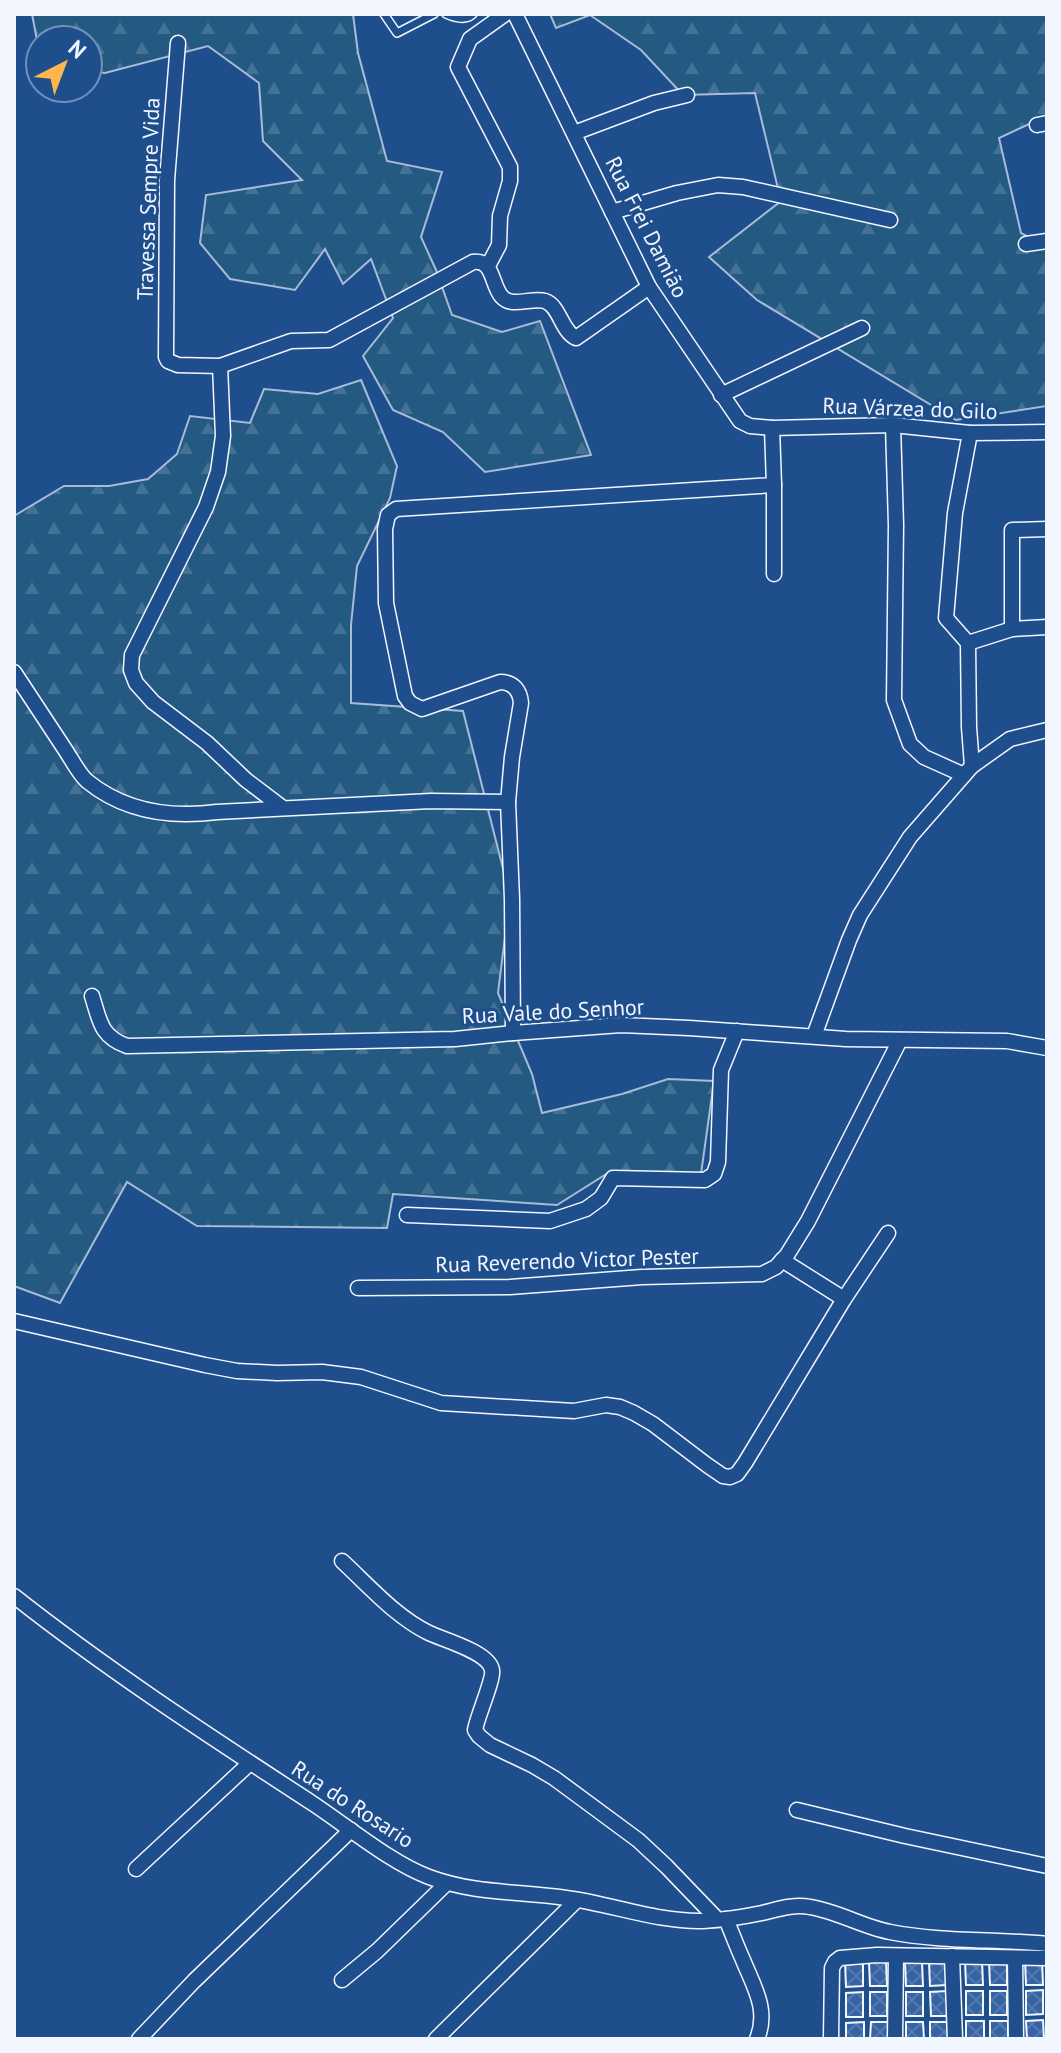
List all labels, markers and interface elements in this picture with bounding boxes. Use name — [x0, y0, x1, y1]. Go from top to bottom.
north arrow — [24, 24, 104, 104]
text: N — [63, 34, 92, 64]
street label: Travessa Sempre Vida — [130, 97, 166, 301]
street label: Rua Frei Damião — [599, 152, 695, 302]
street label: Rua Várzea do Gilo — [822, 391, 998, 425]
street label: Rua Vale do Senhor — [461, 992, 645, 1030]
street label: Rua Reverendo Victor Pester — [435, 1241, 700, 1279]
street label: Rua do Rosario — [287, 1754, 419, 1854]

